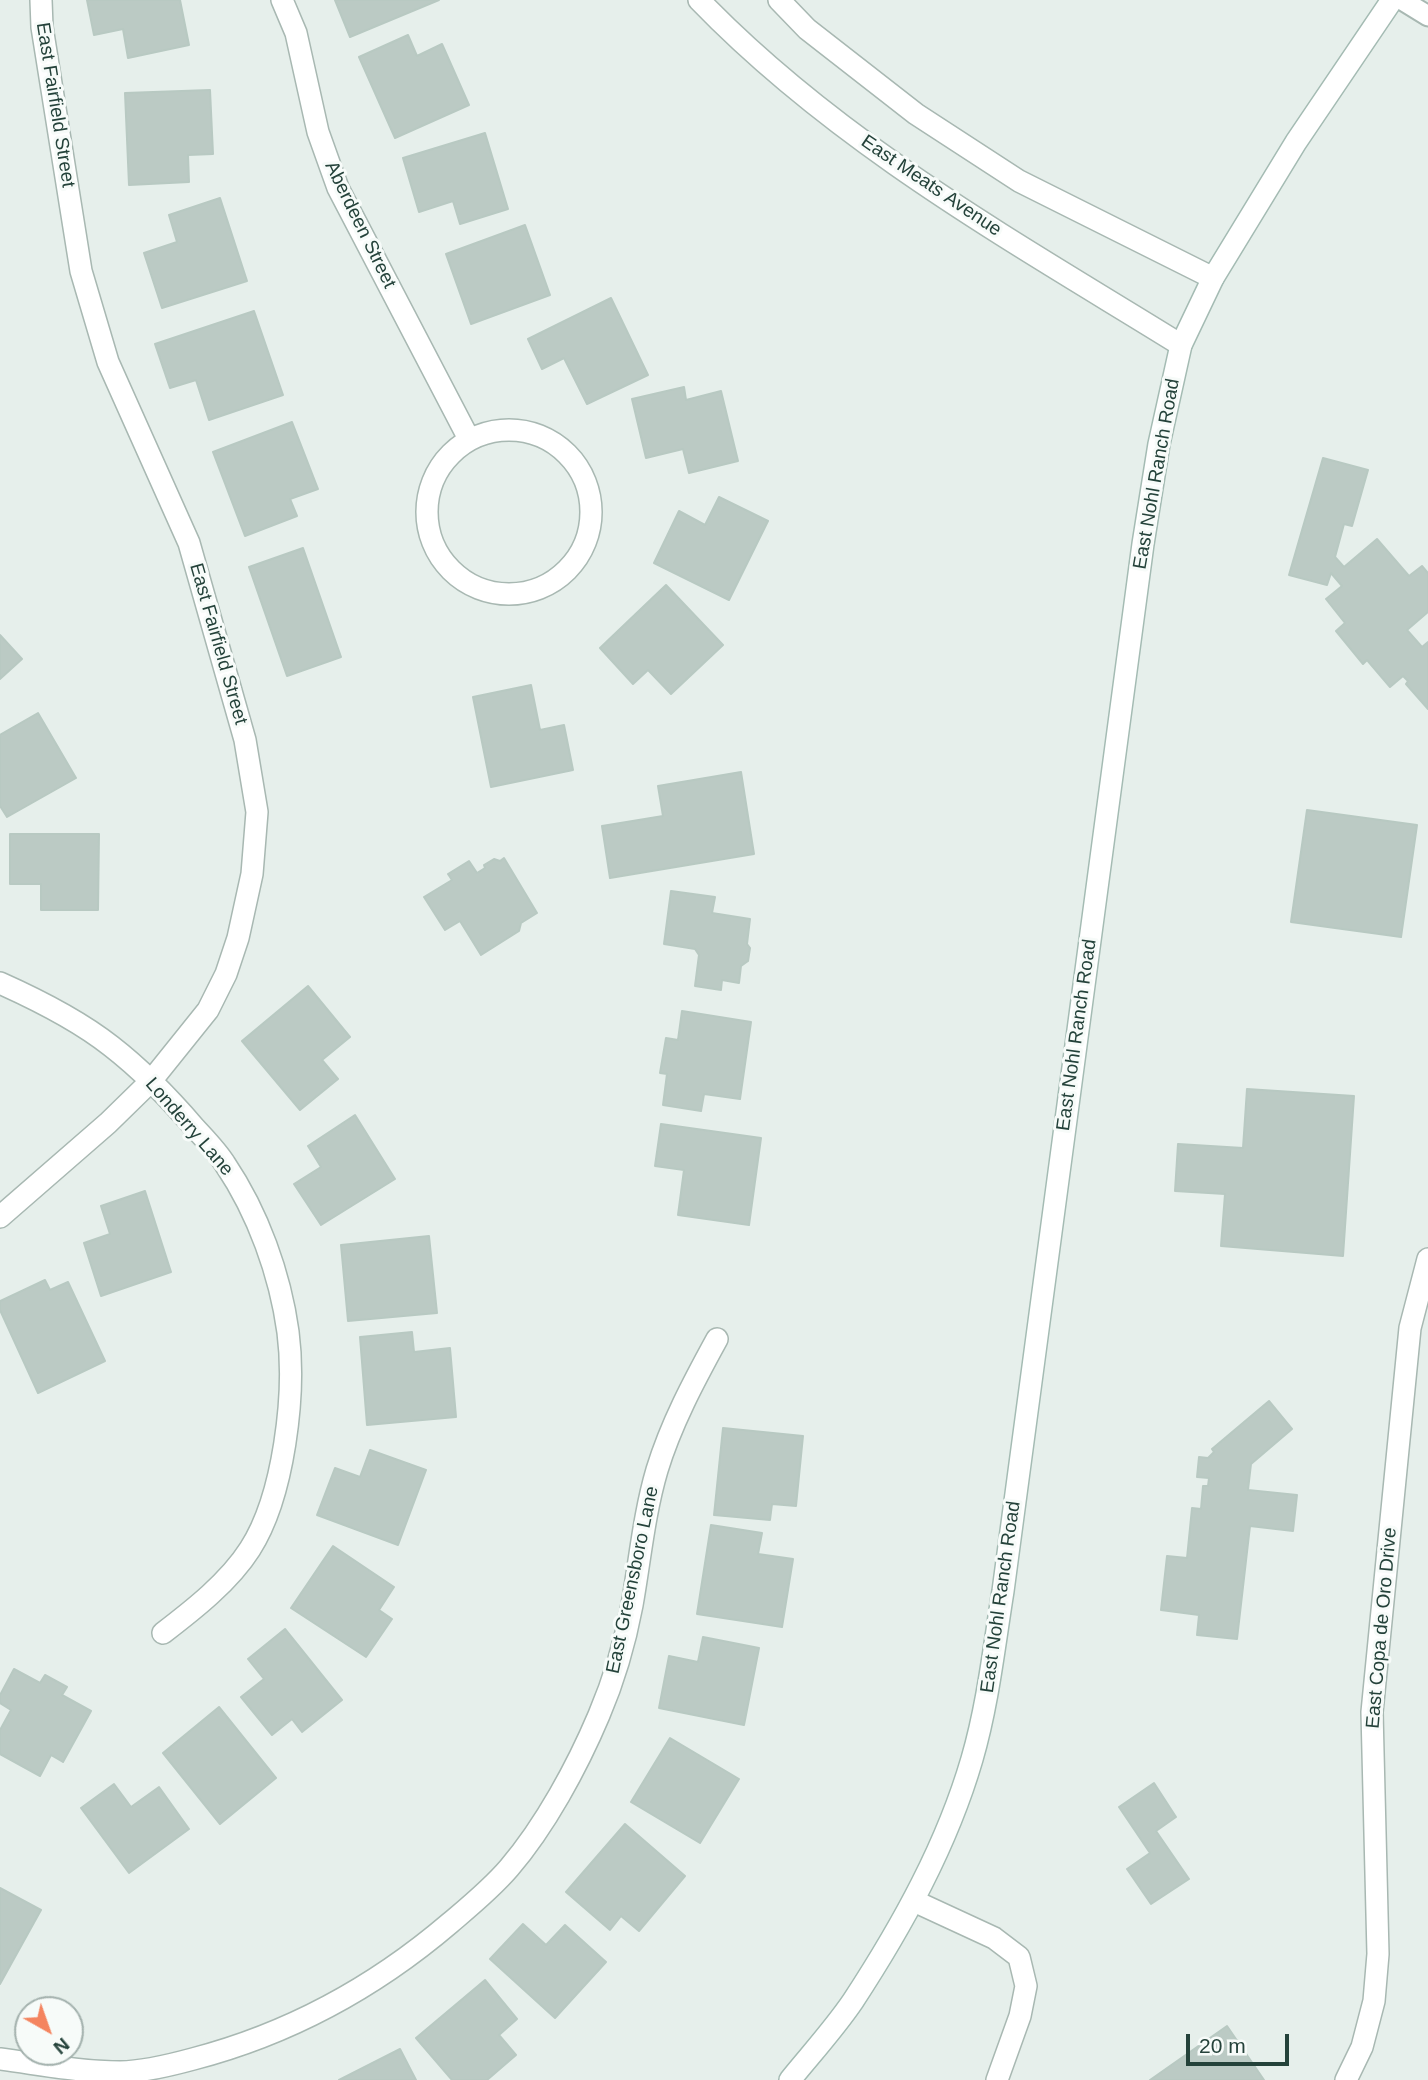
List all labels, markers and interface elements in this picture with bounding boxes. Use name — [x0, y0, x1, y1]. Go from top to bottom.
street label: East Fairfield Street — [31, 21, 79, 189]
street label: East Meats Avenue — [856, 131, 1006, 241]
street label: Aberdeen Street — [319, 158, 401, 292]
street label: East Nohl Ranch Road — [1129, 377, 1185, 571]
street label: East Fairfield Street — [184, 561, 252, 727]
street label: East Nohl Ranch Road — [1052, 938, 1102, 1132]
street label: Londerry Lane — [140, 1073, 238, 1181]
street label: East Greensboro Lane — [602, 1484, 664, 1676]
street label: East Nohl Ranch Road — [976, 1500, 1026, 1694]
street label: East Copa de Oro Drive — [1362, 1527, 1402, 1729]
north arrow — [14, 1996, 84, 2066]
scale bar — [1190, 2021, 1293, 2064]
text: N — [50, 2033, 74, 2058]
text: 20 m — [1199, 2034, 1246, 2057]

